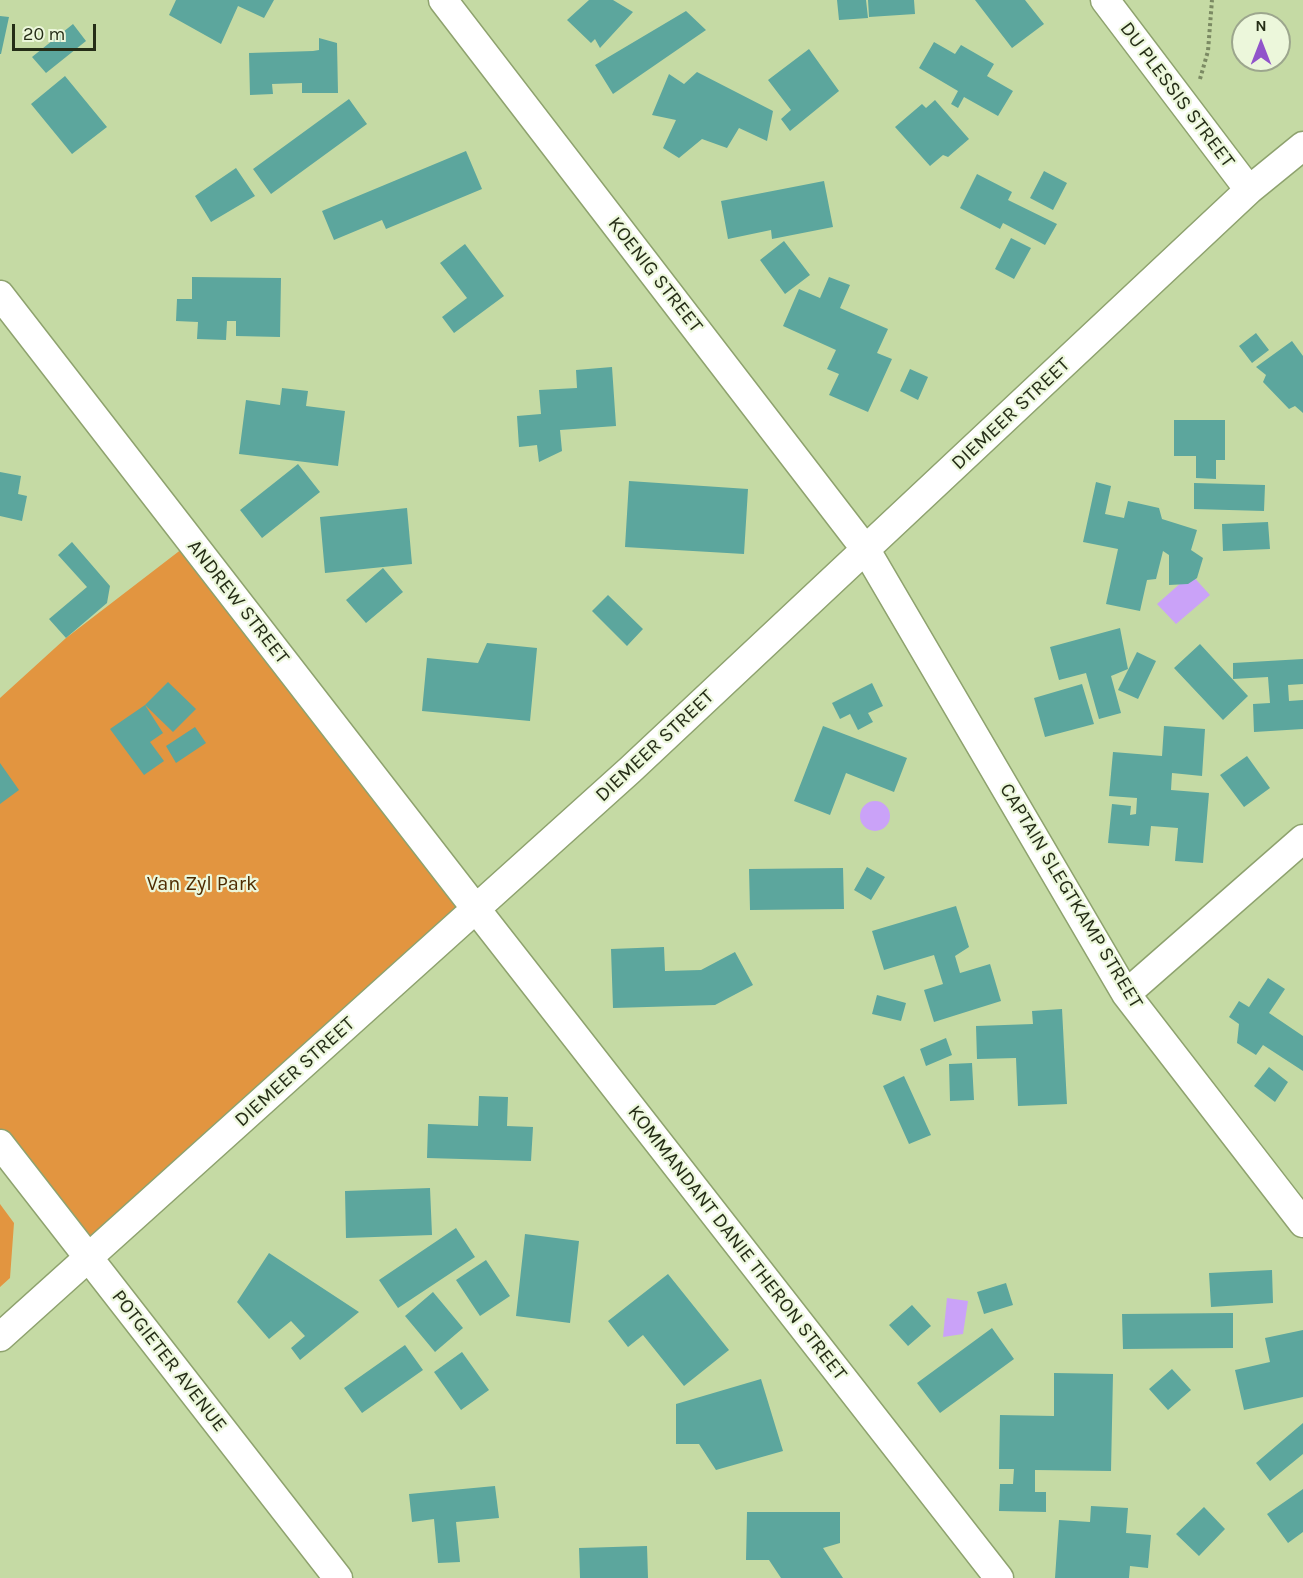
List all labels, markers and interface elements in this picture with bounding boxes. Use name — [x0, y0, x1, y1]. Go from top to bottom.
scale bar — [15, 12, 99, 50]
north arrow — [1231, 12, 1291, 72]
text: N — [1255, 16, 1267, 35]
street label: DU PLESSIS STREET — [1114, 17, 1240, 173]
text: 20 m — [23, 23, 65, 45]
street label: KOENIG STREET — [602, 212, 708, 338]
street label: DIEMEER STREET — [947, 353, 1075, 475]
street label: ANDREW STREET — [182, 535, 294, 669]
street label: DIEMEER STREET — [591, 685, 719, 807]
street label: CAPTAIN SLEGTKAMP STREET — [994, 779, 1148, 1013]
park label: Van Zyl Park — [147, 872, 257, 896]
street label: DIEMEER STREET — [230, 1012, 360, 1132]
street label: KOMMANDANT DANIE THERON STREET — [622, 1101, 852, 1385]
street label: POTGIETER AVENUE — [106, 1285, 232, 1437]

